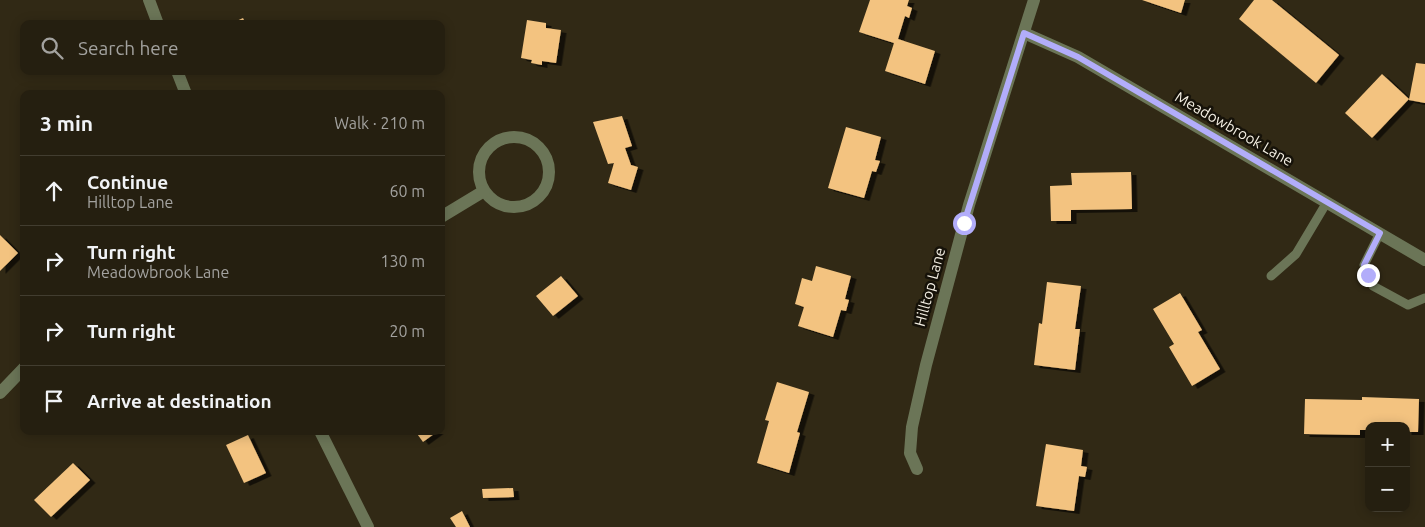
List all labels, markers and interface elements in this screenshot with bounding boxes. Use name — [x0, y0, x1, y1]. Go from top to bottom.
search box — [20, 20, 445, 75]
icon: search — [38, 34, 66, 62]
text: Search here — [78, 37, 178, 59]
street label: Meadowbrook Lane — [1172, 88, 1296, 169]
text: 3 min — [40, 111, 93, 135]
text: Walk · 210 m — [334, 114, 425, 132]
text: Continue — [87, 171, 168, 193]
icon: ahead — [40, 177, 68, 205]
text: 60 m — [389, 182, 425, 200]
text: Hilltop Lane — [87, 193, 173, 211]
route start — [953, 212, 976, 235]
text: Turn right — [87, 241, 175, 263]
street label: Hilltop Lane — [911, 246, 948, 328]
icon: right — [40, 247, 68, 275]
text: 130 m — [380, 252, 425, 270]
text: Meadowbrook Lane — [87, 263, 229, 281]
route end — [1357, 264, 1380, 287]
icon: right — [40, 317, 68, 345]
text: Turn right — [87, 320, 175, 342]
text: 20 m — [389, 322, 425, 340]
icon: arrive — [40, 387, 68, 415]
text: Arrive at destination — [87, 390, 272, 412]
map controls — [1365, 422, 1410, 512]
button: + — [1365, 422, 1410, 467]
button: − — [1365, 467, 1410, 512]

